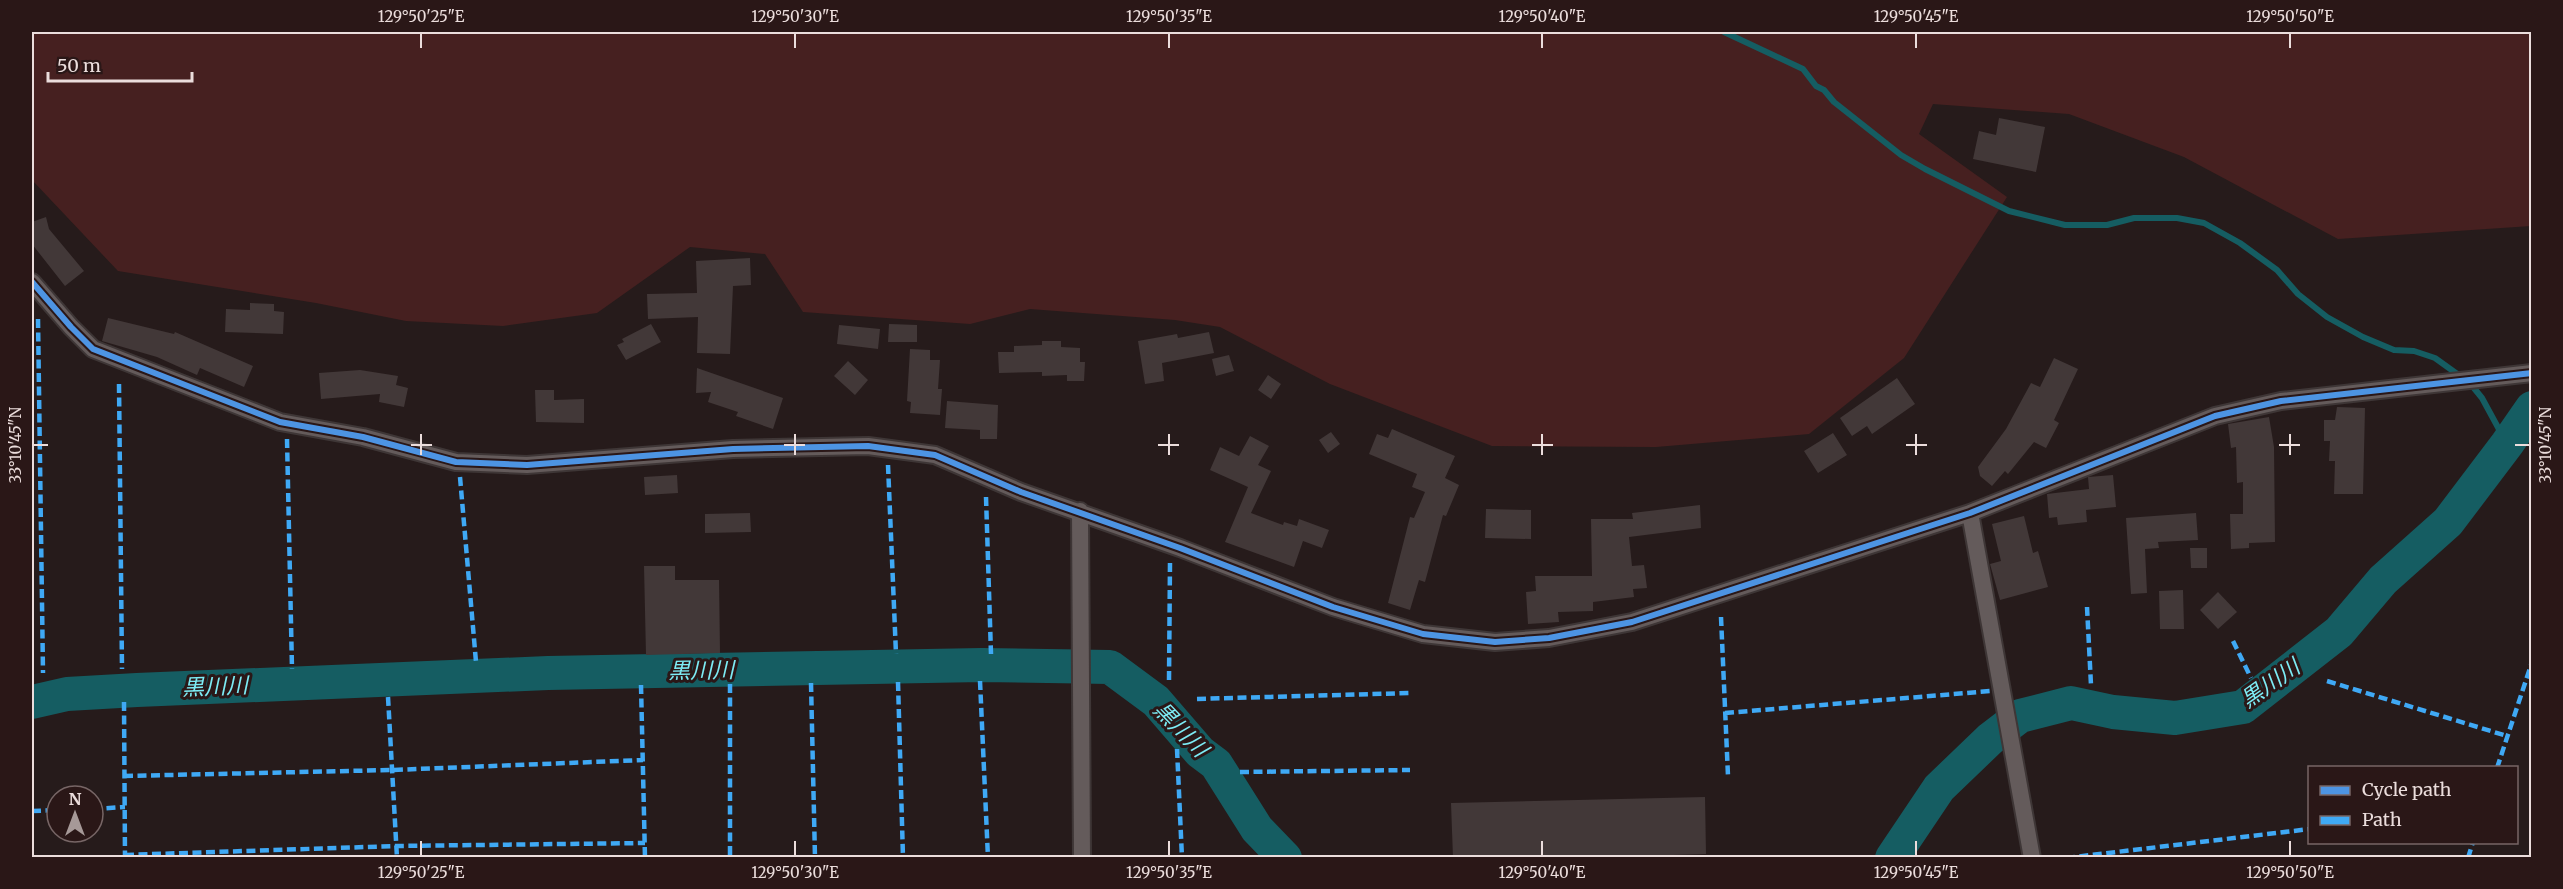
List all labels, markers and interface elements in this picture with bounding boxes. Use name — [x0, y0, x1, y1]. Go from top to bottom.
text: 129°50'25"E — [378, 7, 465, 26]
text: 129°50'30"E — [751, 7, 839, 26]
text: 129°50'35"E — [1126, 7, 1212, 26]
text: 129°50'40"E — [1499, 7, 1586, 26]
text: 129°50'45"E — [1874, 7, 1959, 26]
text: 129°50'50"E — [2246, 7, 2334, 26]
scale bar — [48, 45, 192, 83]
text: 50 m — [57, 54, 101, 77]
text: 33°10'45"N — [6, 406, 25, 483]
text: 33°10'45"N — [2536, 406, 2555, 483]
water label: 黒川川 — [2235, 651, 2307, 713]
water label: 黒川川 — [668, 655, 736, 685]
water label: 黒川川 — [182, 671, 250, 701]
water label: 黒川川 — [1148, 696, 1215, 764]
legend — [2308, 766, 2518, 844]
text: Cycle path — [2362, 778, 2452, 801]
north arrow — [45, 784, 105, 844]
text: N — [69, 789, 82, 809]
text: Path — [2362, 808, 2402, 831]
text: 129°50'25"E — [378, 863, 465, 882]
text: 129°50'30"E — [751, 863, 839, 882]
text: 129°50'35"E — [1126, 863, 1212, 882]
text: 129°50'40"E — [1499, 863, 1586, 882]
text: 129°50'45"E — [1874, 863, 1959, 882]
text: 129°50'50"E — [2246, 863, 2334, 882]

